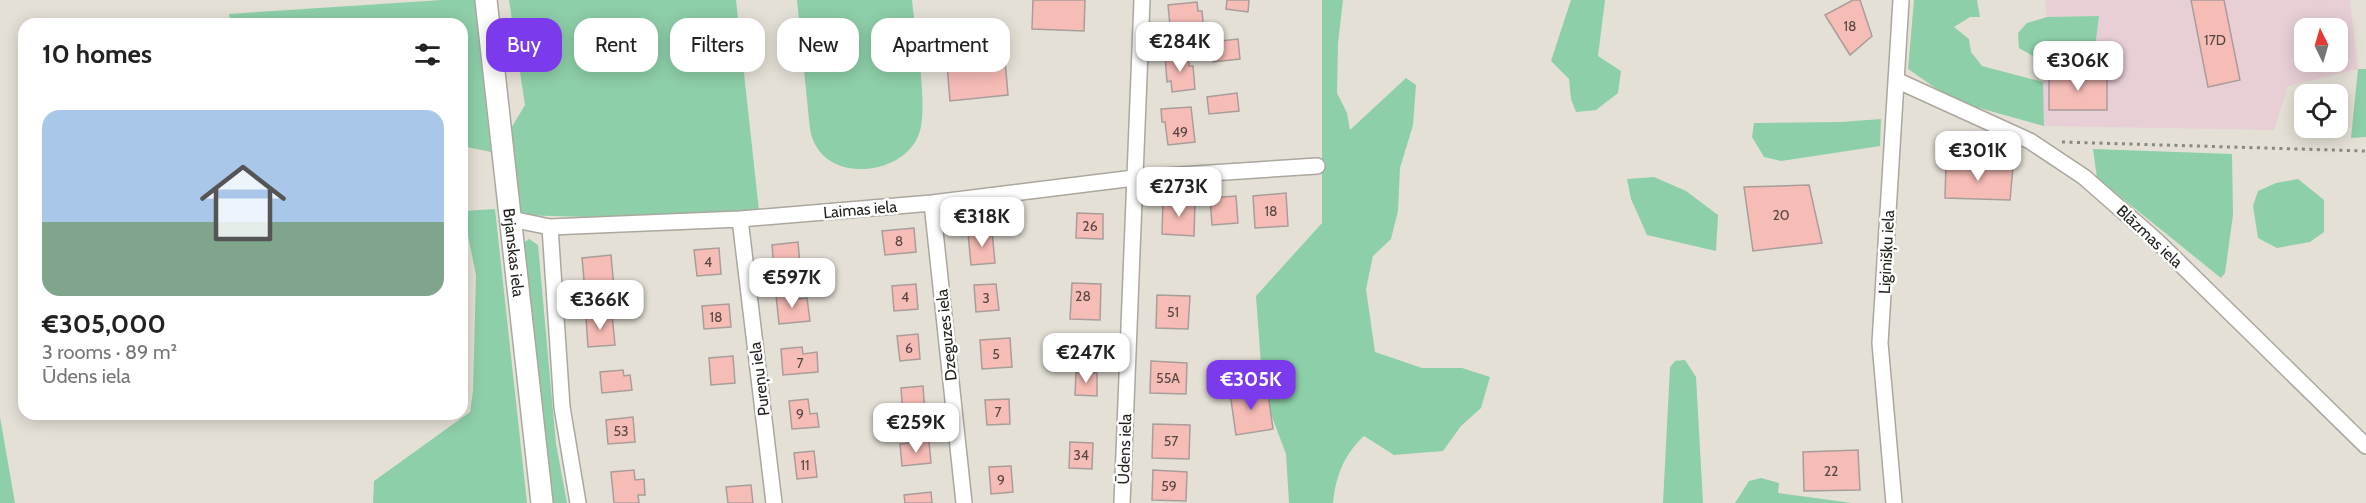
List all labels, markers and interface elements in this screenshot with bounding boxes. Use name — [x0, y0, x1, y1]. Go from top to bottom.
house number: 18 — [1843, 17, 1857, 35]
chip: Buy — [486, 18, 562, 72]
chip: Rent — [574, 18, 658, 72]
chip: Filters — [670, 18, 765, 72]
chip: New — [777, 18, 859, 72]
chip: Apartment — [871, 18, 1010, 72]
north arrow — [2294, 18, 2348, 72]
map controls — [2294, 18, 2348, 138]
pin: €284K — [1138, 22, 1222, 73]
text: €284K — [1150, 29, 1210, 53]
house number: 17D — [2204, 31, 2226, 49]
text: 10 homes — [42, 38, 152, 70]
icon: filters — [411, 38, 444, 71]
pin: €306K — [2036, 41, 2120, 92]
text: €306K — [2047, 48, 2109, 72]
button: locate — [2294, 84, 2348, 138]
house number: 49 — [1172, 123, 1188, 141]
pin: €301K — [1936, 131, 2020, 182]
text: €301K — [1949, 138, 2007, 162]
icon: home — [189, 149, 297, 257]
pin: €273K — [1137, 167, 1221, 218]
text: €273K — [1151, 174, 1207, 198]
street label: Laimas iela — [822, 197, 898, 222]
pin: €318K — [940, 197, 1024, 248]
street label: Blāzmas iela — [2113, 201, 2187, 272]
house number: 18 — [1264, 202, 1278, 220]
text: €318K — [954, 204, 1010, 228]
house number: 20 — [1772, 206, 1790, 224]
street label: Brjanskas iela — [499, 207, 528, 298]
street label: Liginišķu iela — [1875, 209, 1899, 295]
house number: 26 — [1082, 217, 1098, 235]
house number: 8 — [895, 232, 903, 250]
house number: 4 — [704, 253, 712, 271]
pin: €597K — [750, 258, 834, 309]
text: €597K — [763, 265, 821, 289]
pin: €366K — [558, 280, 642, 331]
text: €366K — [571, 287, 629, 311]
house number: 28 — [1075, 287, 1091, 305]
house number: 4 — [901, 288, 909, 306]
street label: Dzeguzes iela — [932, 288, 961, 382]
house number: 3 — [982, 289, 990, 307]
house number: 51 — [1167, 303, 1179, 321]
text: €305,000 — [42, 308, 166, 340]
house number: 18 — [709, 308, 723, 326]
pin: €247K — [1044, 333, 1128, 384]
house number: 6 — [905, 339, 913, 357]
text: 3 rooms · 89 m² — [42, 340, 177, 364]
street label: Pureņu iela — [745, 340, 774, 417]
text: €247K — [1057, 340, 1115, 364]
house number: 5 — [992, 345, 1000, 363]
house number: 7 — [796, 354, 804, 372]
pin: €305K — [1209, 360, 1293, 411]
text: Ūdens iela — [42, 364, 131, 388]
text: €305K — [1221, 367, 1282, 391]
house number: 55A — [1156, 369, 1180, 387]
pin: €259K — [874, 403, 958, 454]
house number: 7 — [994, 403, 1002, 421]
house number: 9 — [796, 405, 804, 423]
text: €259K — [887, 410, 945, 434]
street label: Ūdens iela — [1114, 413, 1135, 485]
house number: 53 — [613, 422, 629, 440]
house number: 57 — [1164, 432, 1178, 450]
house number: 34 — [1073, 446, 1089, 464]
house number: 11 — [800, 456, 810, 474]
house number: 22 — [1824, 462, 1838, 480]
house number: 9 — [997, 471, 1005, 489]
house number: 59 — [1161, 477, 1177, 495]

